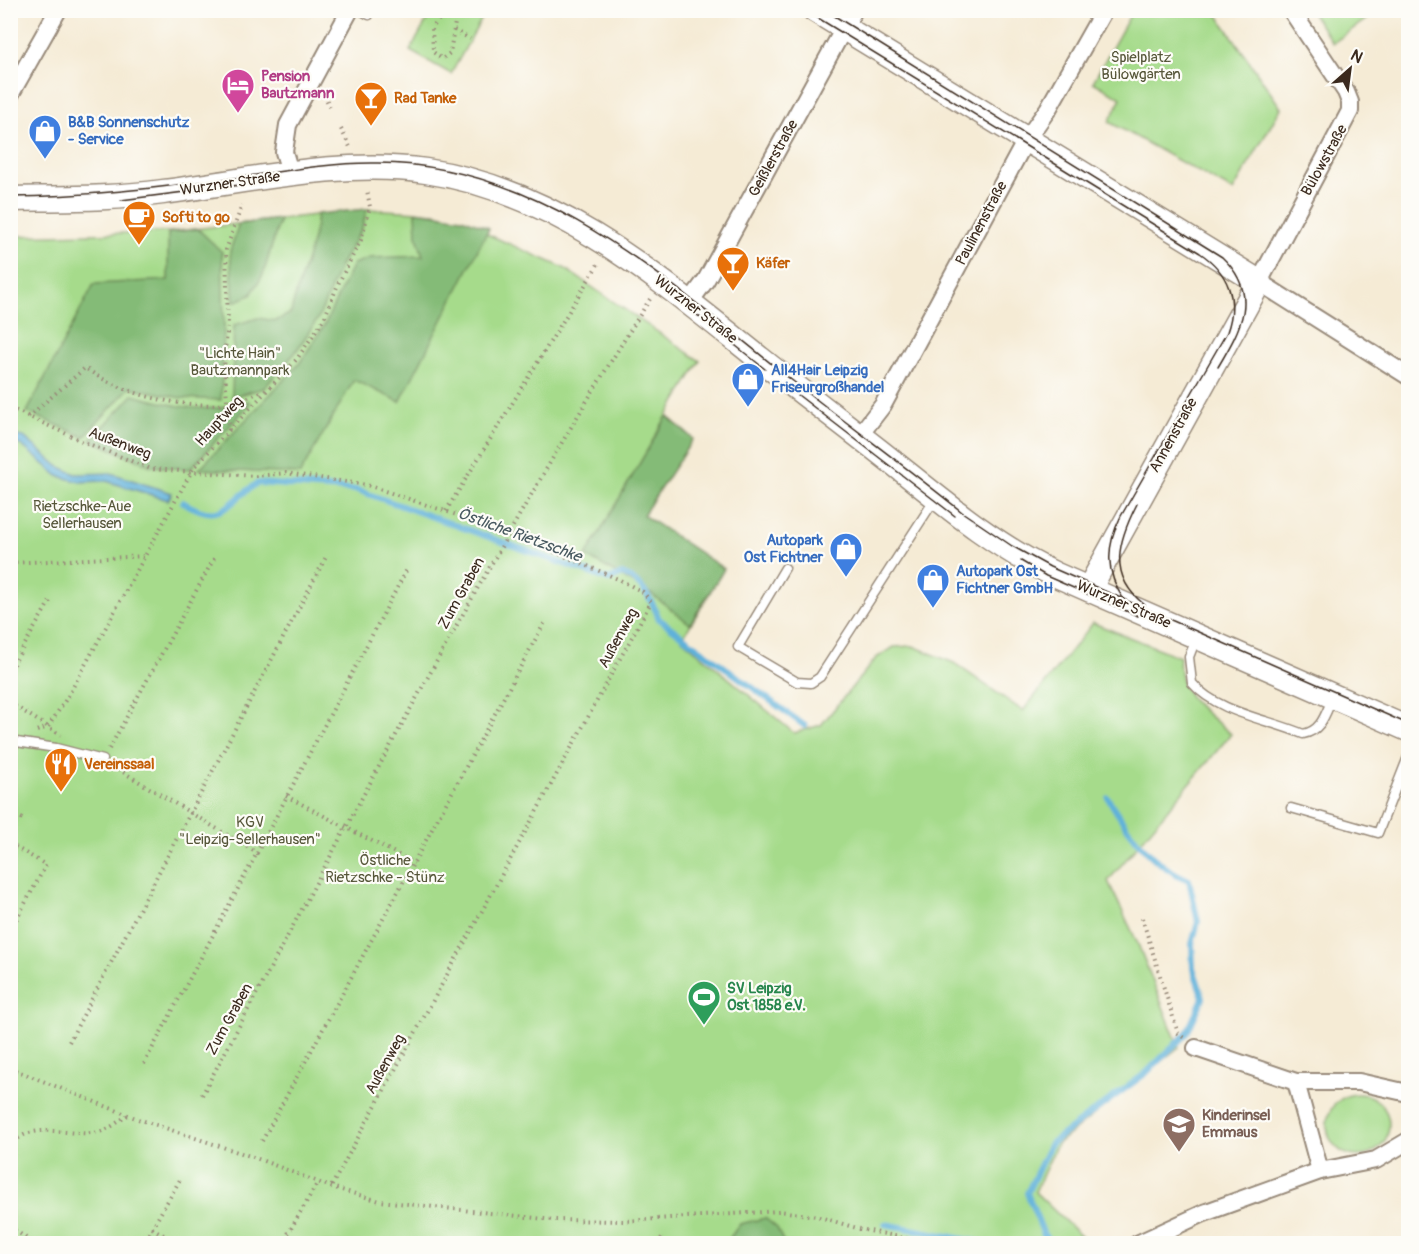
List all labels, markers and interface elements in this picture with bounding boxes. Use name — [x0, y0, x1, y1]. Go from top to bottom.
north arrow — [1320, 39, 1380, 99]
text: N — [1347, 45, 1366, 68]
park label: Spielplatz Bülowgärten — [1101, 48, 1181, 84]
hotel icon: Pension Bautzmann — [220, 67, 256, 114]
place label: Pension Bautzmann — [261, 67, 335, 103]
bar icon: Rad Tanke — [353, 80, 389, 127]
place label: Rad Tanke — [394, 89, 457, 108]
shop icon: B&B Sonnenschutz - Service — [27, 113, 63, 160]
place label: B&B Sonnenschutz - Service — [68, 113, 189, 149]
street label: Geißlerstraße — [744, 116, 803, 200]
street label: Bülowstraße — [1297, 121, 1352, 199]
street label: Wurzner Straße — [179, 167, 282, 200]
street label: Paulinenstraße — [951, 177, 1012, 268]
cafe icon: Softi to go — [121, 199, 157, 246]
place label: Softi to go — [162, 208, 230, 227]
bar icon: Käfer — [715, 245, 751, 292]
place label: Käfer — [756, 254, 791, 273]
street label: Wurzner Straße — [650, 271, 742, 348]
park label: "Lichte Hain" Bautzmannpark — [190, 344, 290, 380]
shop icon: All4Hair Leipzig Friseurgroßhandel — [730, 361, 766, 408]
place label: All4Hair Leipzig Friseurgroßhandel — [771, 361, 884, 397]
street label: Hauptweg — [191, 392, 247, 450]
street label: Annenstraße — [1145, 394, 1202, 476]
street label: Außenweg — [86, 423, 154, 464]
park label: Rietzschke-Aue Sellerhausen — [33, 497, 132, 533]
water label: Östliche Rietzschke — [455, 503, 586, 567]
place label: Autopark Ost Fichtner — [744, 531, 824, 567]
shop icon: Autopark Ost Fichtner — [828, 531, 864, 578]
street label: Zum Graben — [434, 554, 489, 632]
shop icon: Autopark Ost Fichtner GmbH — [915, 562, 951, 609]
place label: Autopark Ost Fichtner GmbH — [956, 562, 1054, 598]
street label: Wurzner Straße — [1074, 576, 1174, 633]
street label: Außenweg — [594, 605, 643, 671]
restaurant icon: Vereinssaal — [43, 746, 79, 793]
place label: Vereinssaal — [84, 755, 154, 774]
park label: KGV "Leipzig-Sellerhausen" — [179, 813, 321, 849]
park label: Östliche Rietzschke - Stünz — [325, 851, 445, 887]
sports icon: SV Leipzig Ost 1858 e.V. — [686, 979, 722, 1026]
place label: SV Leipzig Ost 1858 e.V. — [727, 979, 806, 1015]
street label: Zum Graben — [202, 980, 257, 1058]
street label: Außenweg — [361, 1031, 410, 1097]
school or university icon: Kinderinsel Emmaus — [1161, 1106, 1197, 1153]
place label: Kinderinsel Emmaus — [1202, 1106, 1271, 1142]

